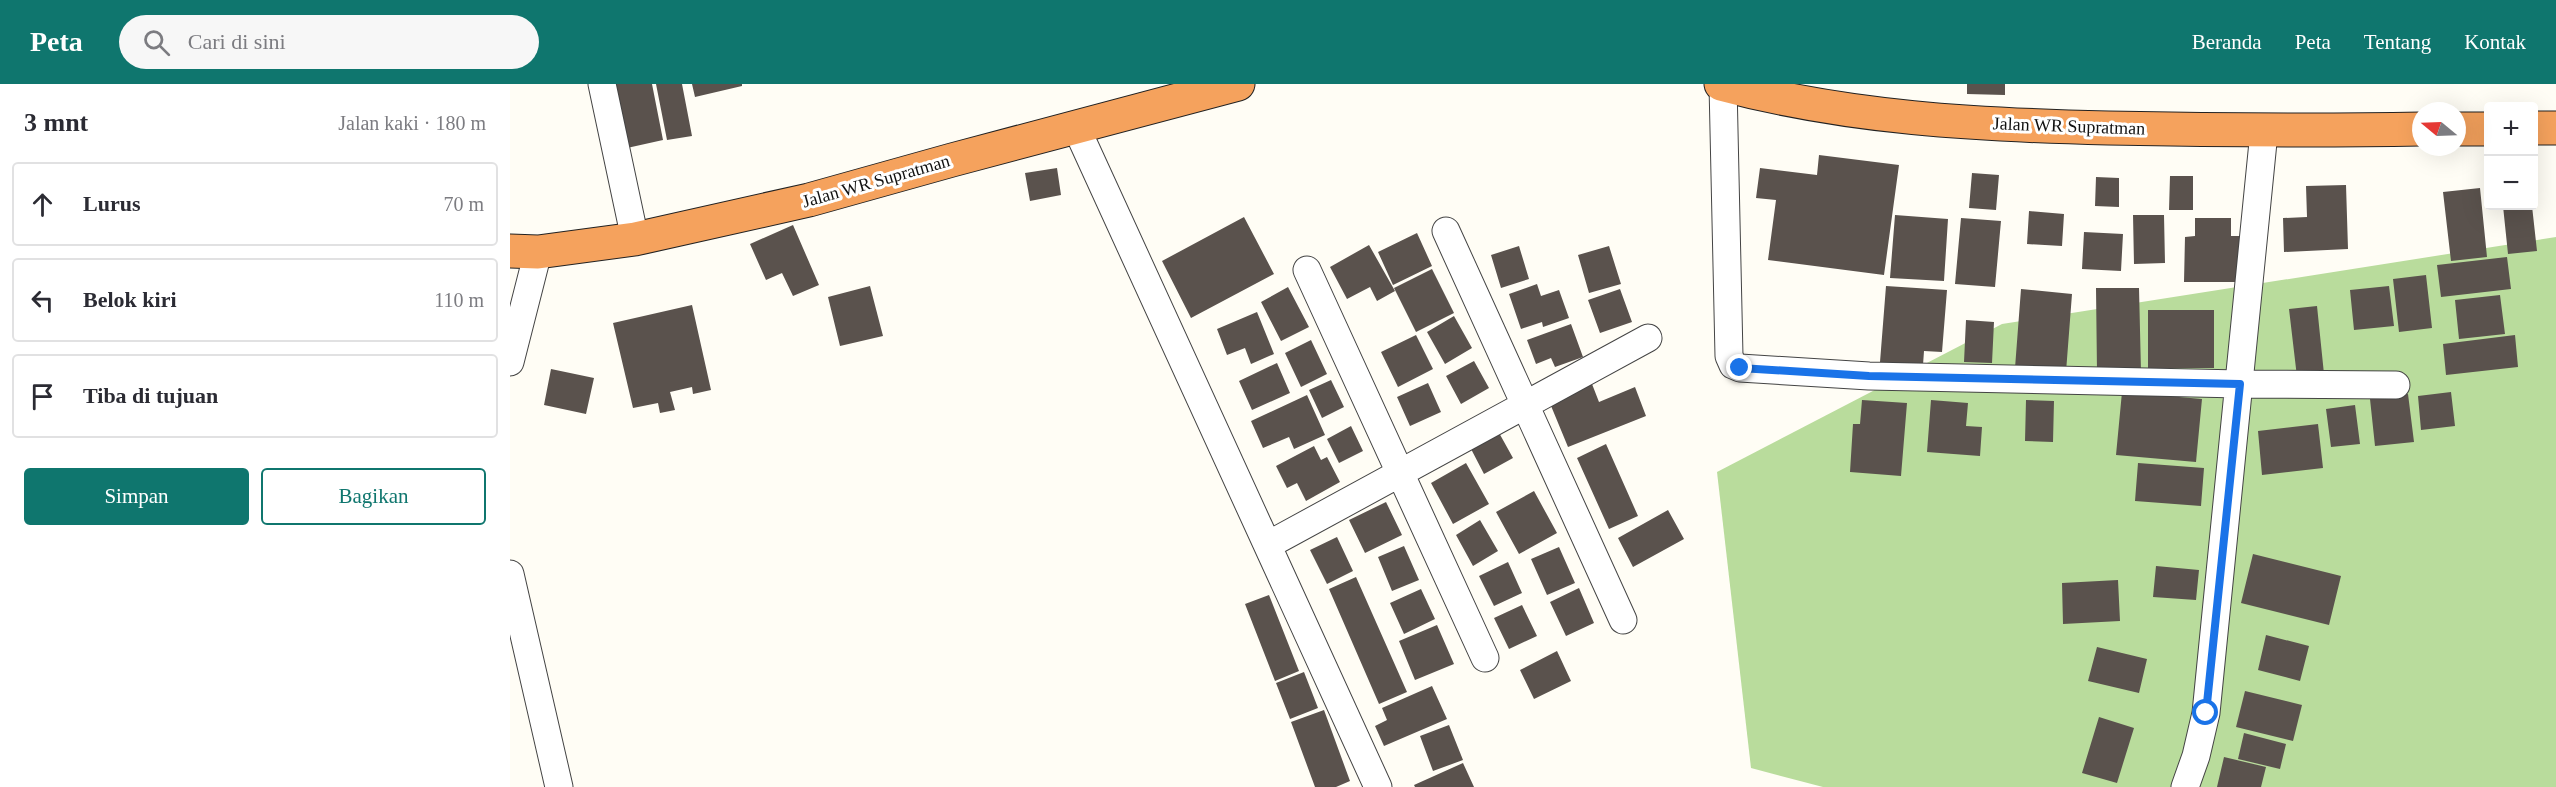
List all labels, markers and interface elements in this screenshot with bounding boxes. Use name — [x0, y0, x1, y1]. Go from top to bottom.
search box — [119, 15, 539, 69]
text: Peta — [30, 26, 83, 57]
icon: search — [140, 26, 173, 59]
text: Cari di sini — [188, 29, 286, 54]
text: Beranda — [2192, 30, 2262, 54]
text: Peta — [2295, 30, 2331, 54]
text: Tentang — [2364, 30, 2431, 54]
text: Kontak — [2464, 30, 2526, 54]
north arrow — [2412, 102, 2466, 156]
map controls — [2484, 102, 2538, 210]
button: + — [2484, 102, 2538, 156]
text: 3 mnt — [24, 108, 88, 137]
text: Jalan kaki · 180 m — [338, 112, 486, 134]
street label: Jalan WR Supratman — [1992, 113, 2146, 139]
street label: Jalan WR Supratman — [800, 150, 952, 212]
button: − — [2484, 156, 2538, 210]
icon: ahead — [26, 188, 59, 221]
text: Lurus — [83, 191, 140, 216]
text: 70 m — [443, 193, 484, 215]
icon: left — [26, 284, 59, 317]
text: Belok kiri — [83, 287, 177, 312]
text: 110 m — [434, 289, 484, 311]
route end — [1726, 354, 1752, 380]
icon: arrive — [26, 380, 59, 413]
text: Tiba di tujuan — [83, 383, 218, 408]
button: Simpan — [24, 468, 249, 525]
button: Bagikan — [261, 468, 486, 525]
route start — [2192, 699, 2218, 725]

